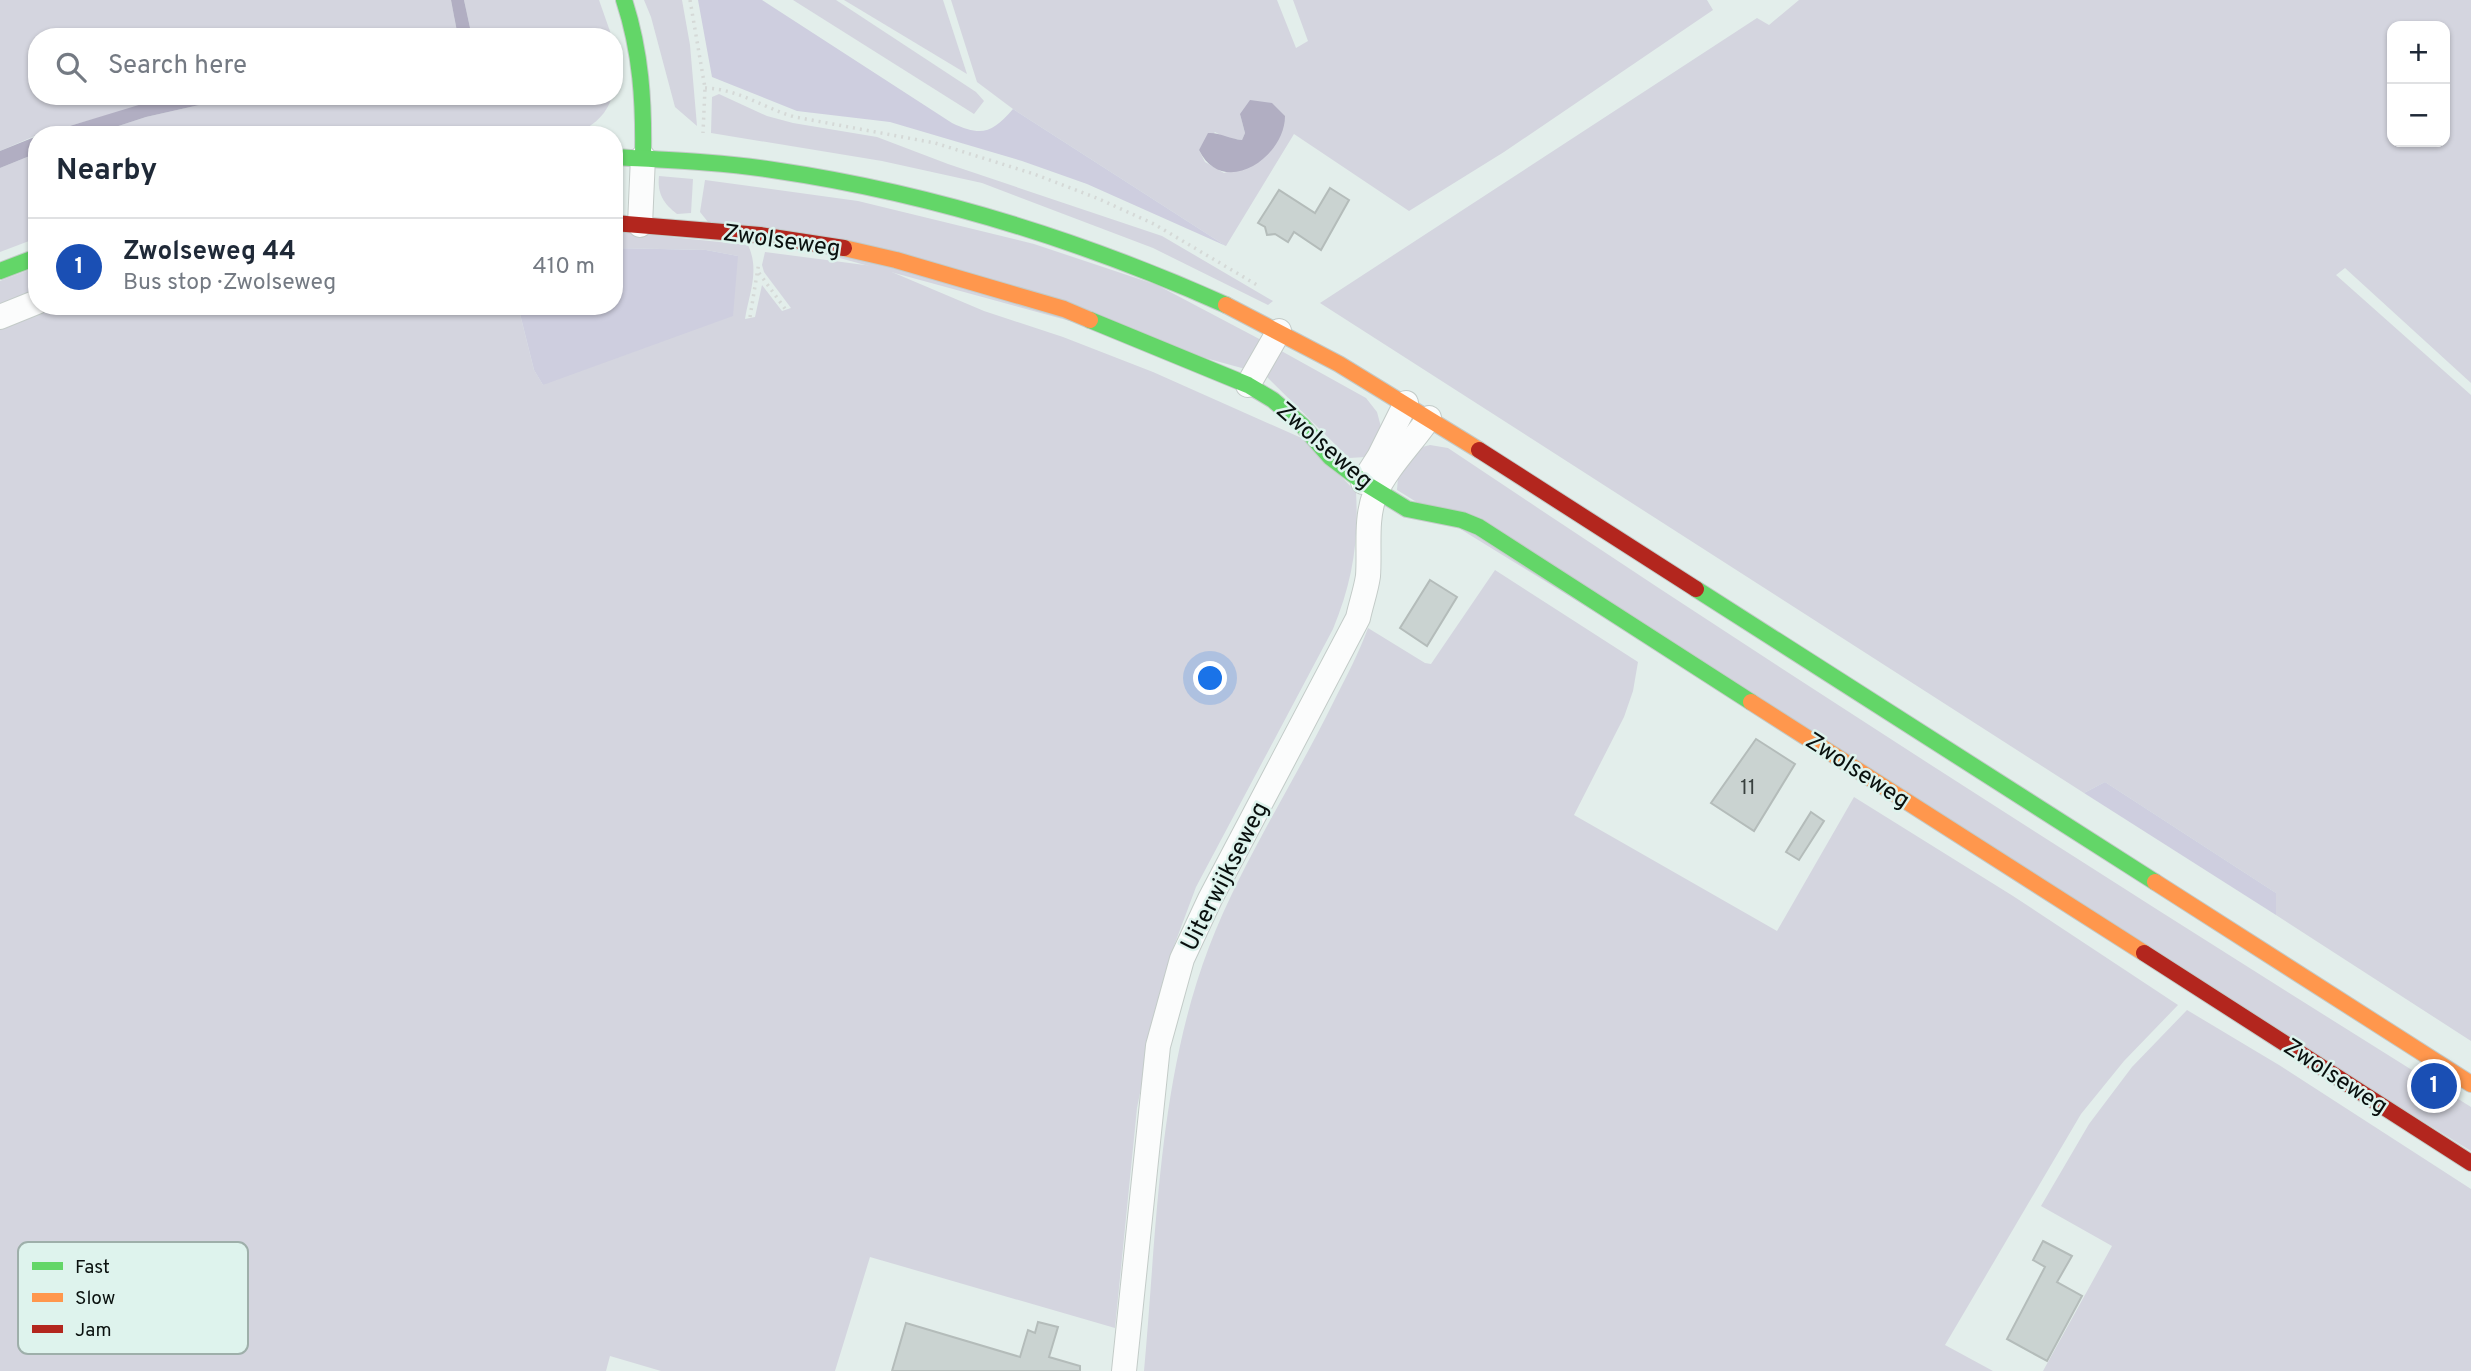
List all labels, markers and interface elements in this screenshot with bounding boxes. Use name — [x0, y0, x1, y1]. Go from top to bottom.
map controls — [2387, 21, 2450, 147]
button: + — [2387, 21, 2450, 84]
search box — [28, 28, 623, 105]
icon: search — [52, 48, 90, 86]
text: Search here — [108, 50, 247, 83]
button: − — [2387, 84, 2450, 147]
text: Nearby — [56, 153, 157, 190]
street label: Zwolseweg — [721, 219, 842, 265]
text: Zwolseweg 44 — [123, 236, 296, 269]
text: 1 — [74, 253, 84, 282]
text: 410 m — [532, 253, 595, 282]
text: Bus stop · Zwolseweg — [123, 269, 336, 298]
street label: Zwolseweg — [1269, 396, 1378, 497]
your location — [1193, 661, 1227, 695]
street label: Zwolseweg — [1799, 727, 1915, 817]
house number: 11 — [1740, 775, 1756, 802]
street label: Uiterwijkseweg — [1175, 797, 1276, 957]
street label: Zwolseweg — [2277, 1033, 2393, 1123]
pin: 1 — [2411, 1060, 2457, 1112]
legend — [18, 1242, 248, 1354]
text: Fast — [75, 1256, 110, 1280]
text: Slow — [75, 1287, 115, 1311]
text: Jam — [75, 1319, 112, 1343]

